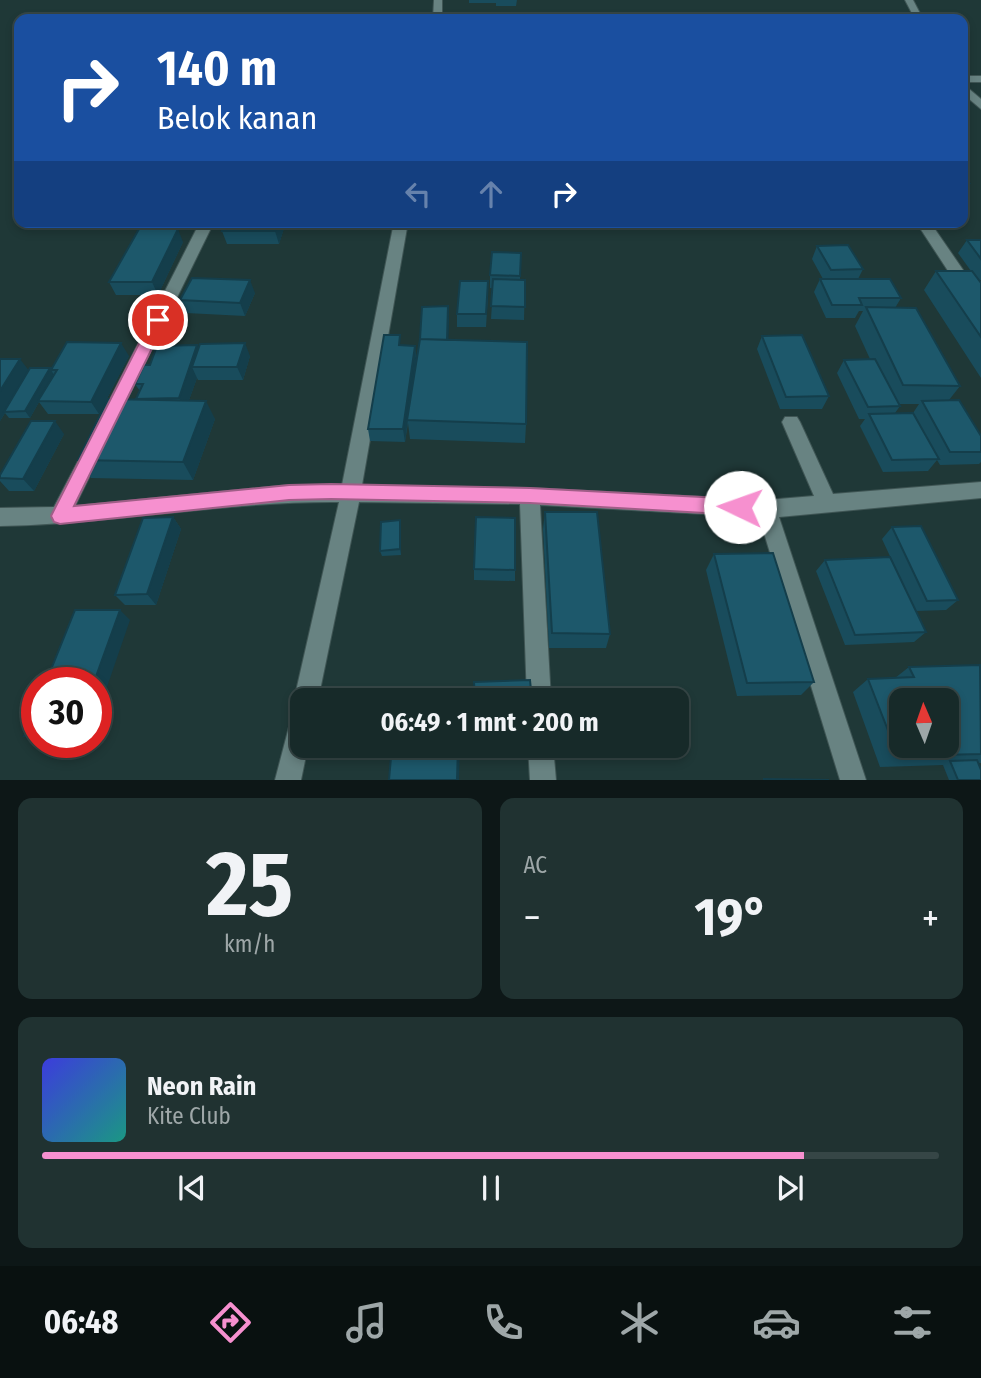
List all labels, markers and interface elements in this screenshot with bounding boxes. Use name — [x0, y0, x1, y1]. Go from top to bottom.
text: 140 m — [157, 39, 277, 98]
icon: right — [42, 42, 133, 133]
text: Belok kanan — [157, 99, 317, 137]
icon: left — [399, 175, 437, 213]
icon: ahead — [472, 175, 510, 213]
icon: right — [545, 175, 583, 213]
pin — [128, 290, 188, 350]
icon: arrive — [139, 301, 177, 339]
position arrow — [703, 470, 777, 544]
speed limit sign: 30 — [21, 667, 112, 758]
north arrow — [889, 688, 959, 758]
map controls — [889, 688, 959, 758]
text: 06:49 · 1 mnt · 200 m — [380, 707, 599, 738]
text: 25 — [206, 830, 293, 939]
text: AC — [524, 851, 547, 879]
text: 19° — [695, 886, 768, 949]
text: − — [524, 895, 541, 941]
text: + — [922, 895, 939, 941]
text: km/h — [224, 930, 275, 958]
text: Neon Rain — [147, 1071, 256, 1102]
text: Kite Club — [147, 1102, 231, 1130]
icon: previous — [173, 1169, 211, 1207]
icon: pause — [472, 1169, 510, 1207]
icon: next — [771, 1169, 809, 1207]
icon: directions — [206, 1298, 255, 1347]
icon: music — [342, 1298, 391, 1347]
icon: phone — [479, 1298, 528, 1347]
icon: climate — [615, 1298, 664, 1347]
icon: car — [752, 1298, 801, 1347]
icon: filters — [888, 1298, 937, 1347]
text: 06:48 — [44, 1303, 118, 1341]

